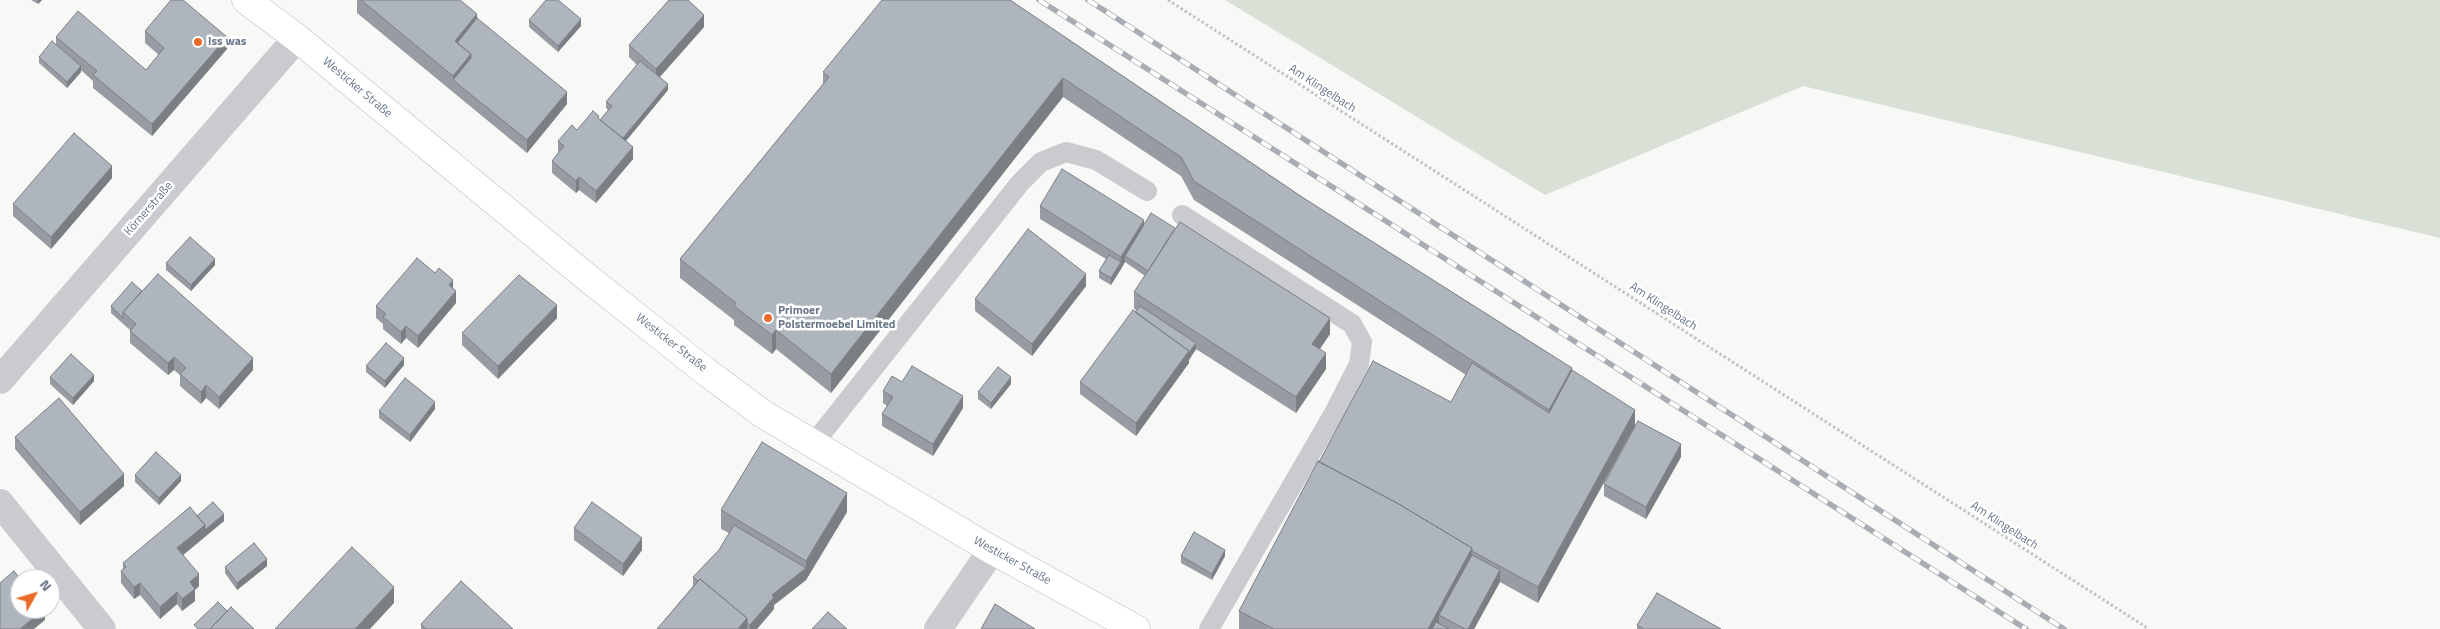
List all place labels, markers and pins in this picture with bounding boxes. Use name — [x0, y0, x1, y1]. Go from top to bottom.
place label: Iss was — [208, 35, 246, 49]
marker: Iss was — [192, 36, 204, 48]
place label: Primoer Polstermoebel Limited — [778, 304, 895, 332]
marker: Primoer Polstermoebel Limited — [762, 312, 774, 324]

